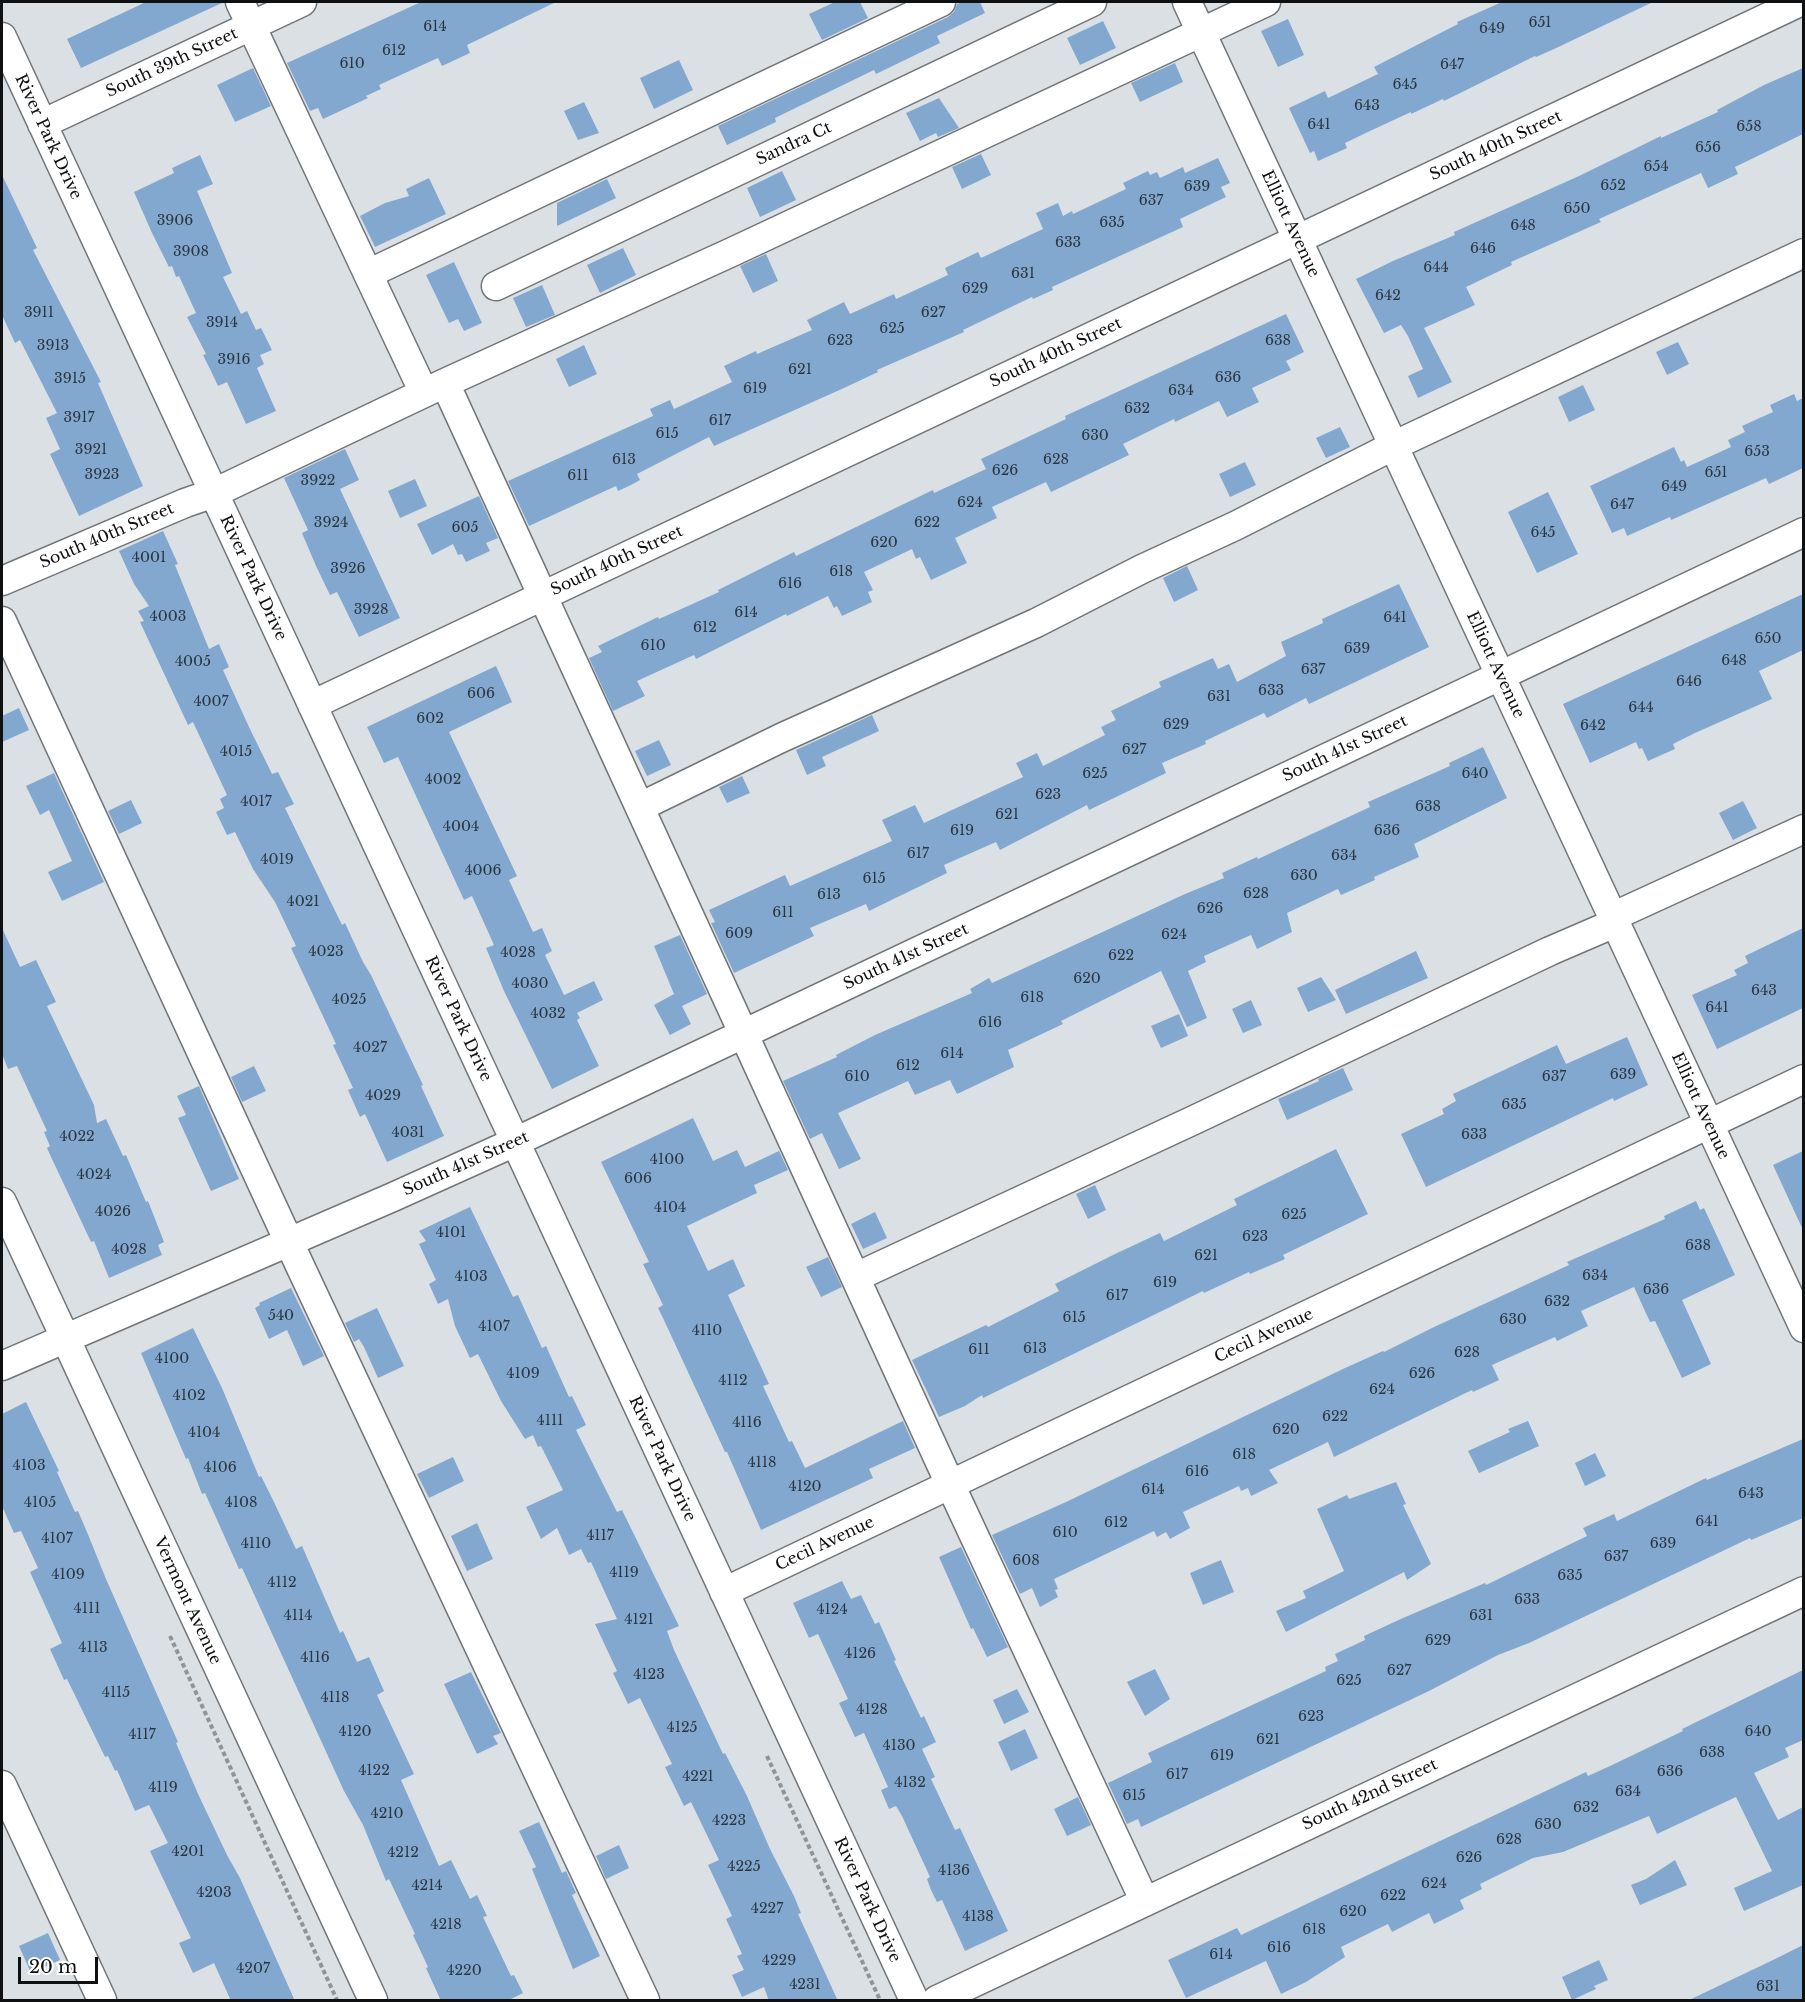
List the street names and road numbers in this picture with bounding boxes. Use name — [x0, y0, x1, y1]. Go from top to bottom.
street label: South 39th Street — [103, 24, 241, 102]
street label: River Park Drive — [11, 71, 85, 203]
street label: South 40th Street — [1427, 107, 1565, 185]
street label: Sandra Ct — [753, 118, 835, 170]
street label: Elliott Avenue — [1257, 168, 1323, 280]
street label: South 40th Street — [987, 314, 1125, 392]
street label: South 40th Street — [37, 499, 177, 573]
street label: River Park Drive — [216, 512, 290, 644]
street label: South 40th Street — [548, 522, 686, 600]
street label: Elliott Avenue — [1462, 609, 1528, 721]
street label: South 41st Street — [1279, 712, 1411, 786]
street label: South 41st Street — [840, 920, 972, 994]
street label: River Park Drive — [421, 953, 495, 1085]
street label: Elliott Avenue — [1667, 1050, 1733, 1162]
street label: South 41st Street — [400, 1128, 532, 1200]
street label: Cecil Avenue — [1212, 1305, 1316, 1367]
street label: River Park Drive — [625, 1393, 699, 1525]
street label: Cecil Avenue — [773, 1513, 877, 1575]
street label: Vermont Avenue — [149, 1534, 225, 1668]
street label: South 42nd Street — [1299, 1755, 1441, 1835]
street label: River Park Drive — [830, 1834, 904, 1966]

